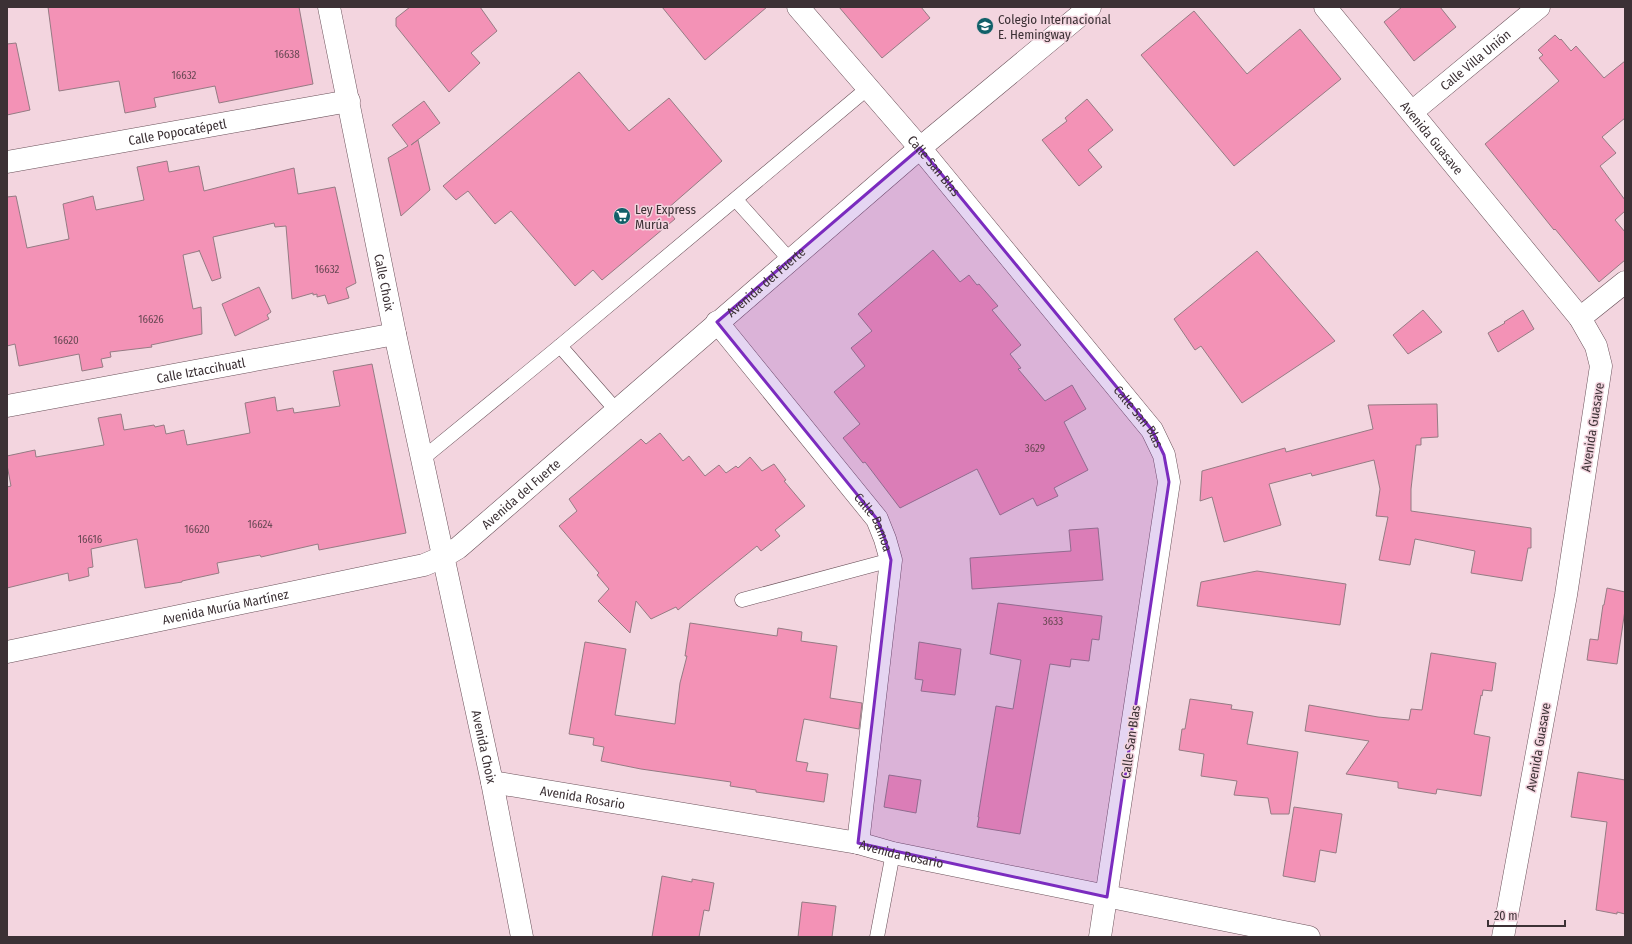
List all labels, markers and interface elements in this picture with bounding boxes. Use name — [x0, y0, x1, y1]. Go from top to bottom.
place label: Colegio Internacional E. Hemingway — [998, 12, 1112, 42]
school or university icon: Colegio Internacional E. Hemingway — [975, 16, 995, 36]
street label: Calle Villa Unión — [1437, 27, 1514, 94]
house number: 16638 — [274, 48, 300, 61]
house number: 16632 — [172, 69, 197, 82]
street label: Avenida Guasave — [1397, 98, 1466, 178]
street label: Calle Popocatépetl — [127, 116, 228, 148]
street label: Calle San Blas — [904, 132, 964, 199]
place label: Ley Express Murúa — [635, 202, 696, 232]
supermarket icon: Ley Express Murúa — [612, 206, 632, 226]
street label: Avenida del Fuerte — [724, 244, 808, 320]
street label: Calle Choix — [371, 253, 397, 313]
house number: 16632 — [315, 263, 340, 276]
house number: 16626 — [138, 313, 164, 326]
house number: 16620 — [53, 334, 79, 347]
street label: Calle Iztaccihuatl — [155, 355, 247, 386]
street label: Avenida Guasave — [1578, 382, 1607, 473]
street label: Calle San Blas — [1110, 383, 1166, 450]
house number: 3629 — [1025, 442, 1045, 455]
street label: Avenida del Fuerte — [479, 456, 563, 532]
street label: Calle Bamoa — [851, 490, 895, 553]
house number: 16624 — [247, 518, 273, 531]
house number: 16620 — [184, 523, 210, 536]
house number: 16616 — [78, 533, 103, 546]
street label: Avenida Murúa Martínez — [161, 586, 290, 627]
house number: 3633 — [1043, 615, 1063, 628]
street label: Avenida Guasave — [1523, 702, 1554, 793]
street label: Calle San Blas — [1118, 704, 1143, 780]
street label: Avenida Choix — [469, 709, 499, 785]
street label: Avenida Rosario — [539, 783, 626, 812]
street label: Avenida Rosario — [858, 837, 945, 871]
scale bar — [1488, 902, 1565, 928]
text: 20 m — [1494, 909, 1518, 923]

